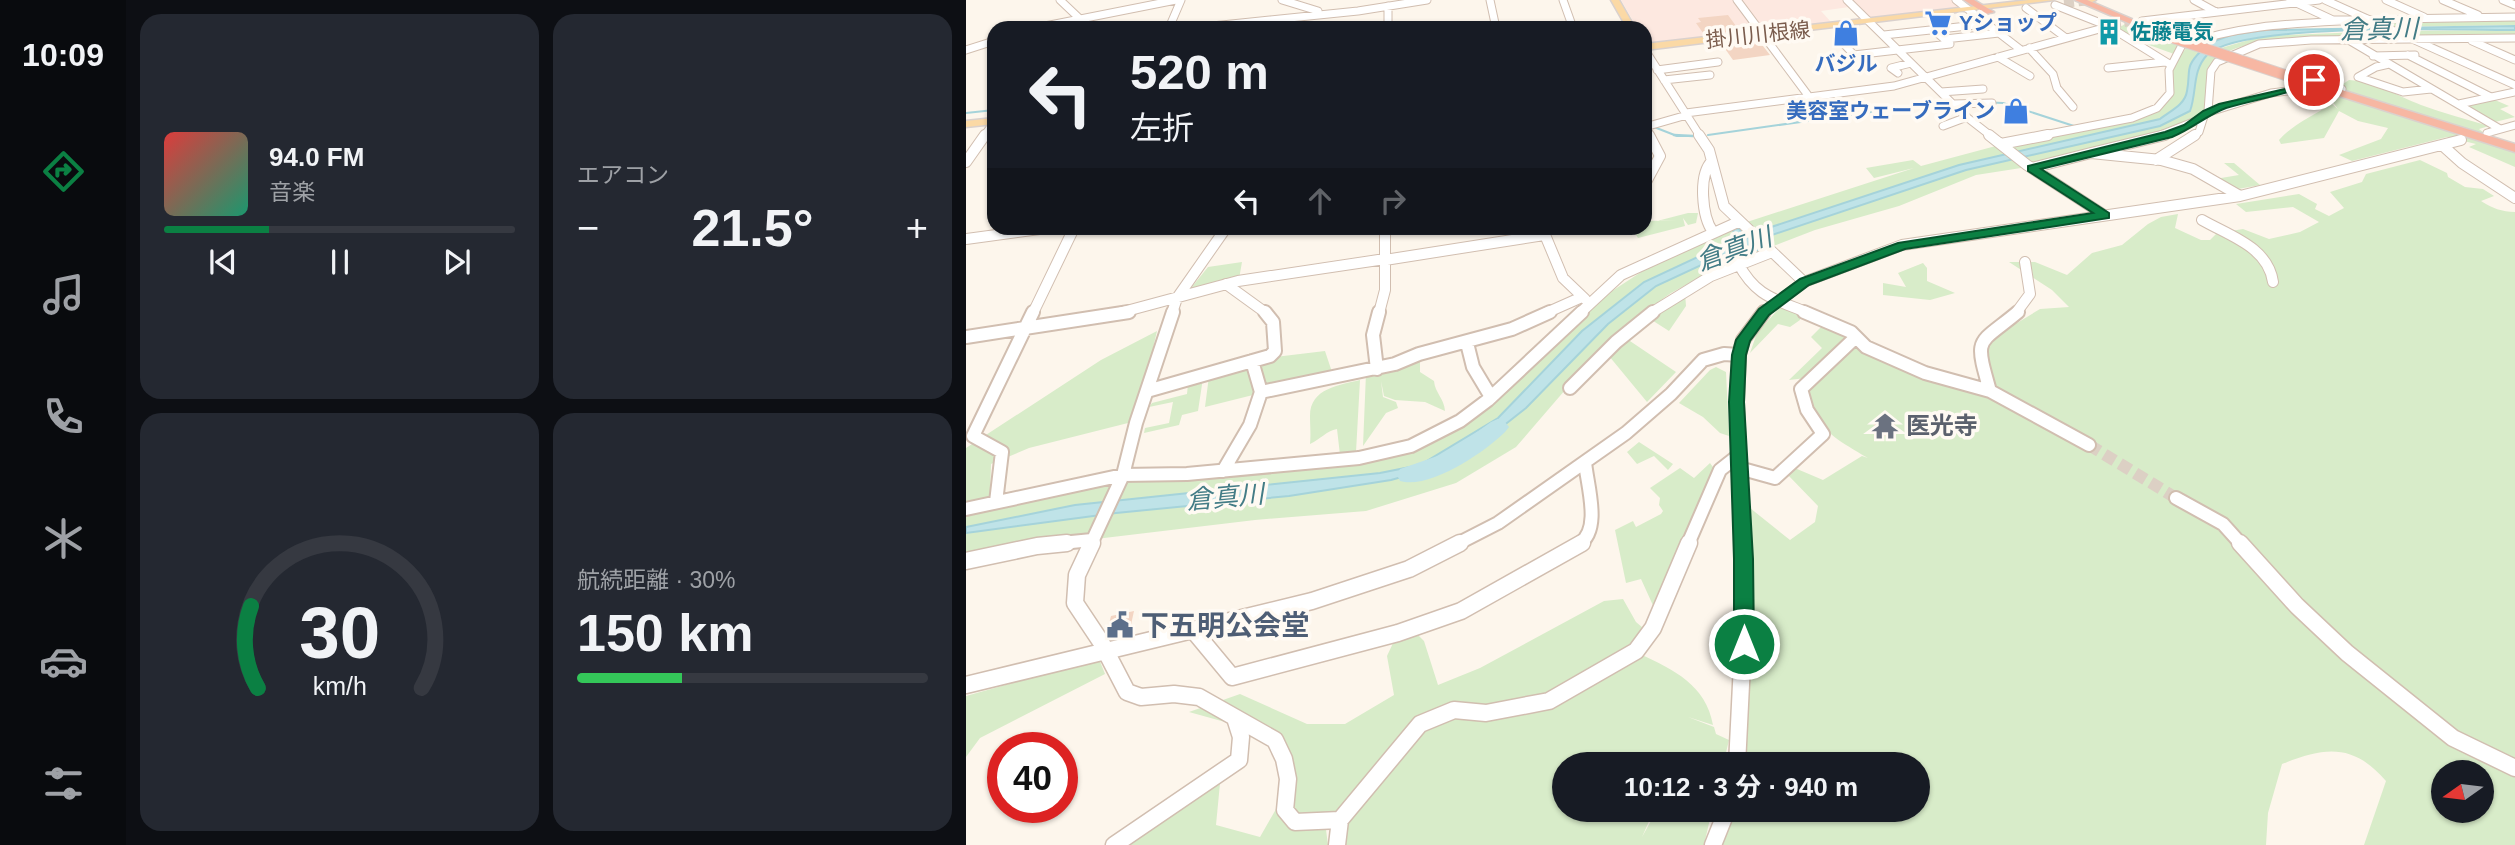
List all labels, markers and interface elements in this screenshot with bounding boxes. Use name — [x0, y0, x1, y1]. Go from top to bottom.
supermarket icon: Yショップ — [1923, 8, 1953, 38]
place label: Yショップ — [1959, 11, 2057, 34]
water label: 倉真川 — [2340, 13, 2421, 45]
building icon: 佐藤電気 — [2094, 17, 2124, 47]
street label: 掛川川根線 — [1705, 18, 1811, 51]
shop icon: バジル — [1831, 18, 1861, 48]
place label: 佐藤電気 — [2130, 20, 2214, 43]
text: 10:09 — [22, 37, 104, 73]
text: 520 m — [1130, 45, 1269, 99]
icon: left — [1015, 49, 1106, 140]
pin — [2284, 50, 2344, 110]
place label: バジル — [1815, 52, 1878, 75]
icon: arrive — [2295, 61, 2333, 99]
shop icon: 美容室ウェーブライン — [2001, 96, 2031, 126]
place label: 美容室ウェーブライン — [1786, 99, 1995, 122]
text: 左折 — [1130, 110, 1194, 146]
text: 94.0 FM — [269, 142, 364, 172]
icon: directions — [39, 147, 88, 196]
text: エアコン — [577, 162, 669, 188]
text: 音楽 — [269, 179, 315, 205]
icon: left — [1228, 182, 1266, 220]
icon: ahead — [1301, 182, 1339, 220]
icon: right — [1374, 182, 1412, 220]
text: 21.5° — [691, 199, 814, 257]
text: − — [577, 207, 599, 249]
text: + — [906, 207, 928, 249]
water label: 倉真川 — [1692, 221, 1779, 276]
icon: previous — [204, 243, 242, 281]
icon: pause — [321, 243, 359, 281]
icon: next — [438, 243, 476, 281]
icon: music — [39, 270, 88, 319]
icon: phone — [39, 392, 88, 441]
temple icon: 医光寺 — [1870, 411, 1900, 441]
place label: 医光寺 — [1906, 412, 1978, 439]
water label: 倉真川 — [1185, 478, 1268, 515]
icon: climate — [39, 514, 88, 563]
text: 航続距離 · 30% — [577, 567, 735, 593]
text: 30 — [299, 592, 380, 673]
text: 150 km — [577, 604, 753, 662]
position arrow — [1707, 607, 1781, 681]
public building icon: 下五明公会堂 — [1105, 610, 1135, 640]
place label: 下五明公会堂 — [1141, 610, 1309, 641]
icon: car — [39, 637, 88, 686]
text: km/h — [312, 672, 367, 700]
speed limit sign: 40 — [987, 732, 1078, 823]
icon: filters — [39, 759, 88, 808]
north arrow — [2431, 760, 2494, 822]
map controls — [2431, 760, 2494, 823]
text: 10:12 · 3 分 · 940 m — [1624, 772, 1858, 802]

